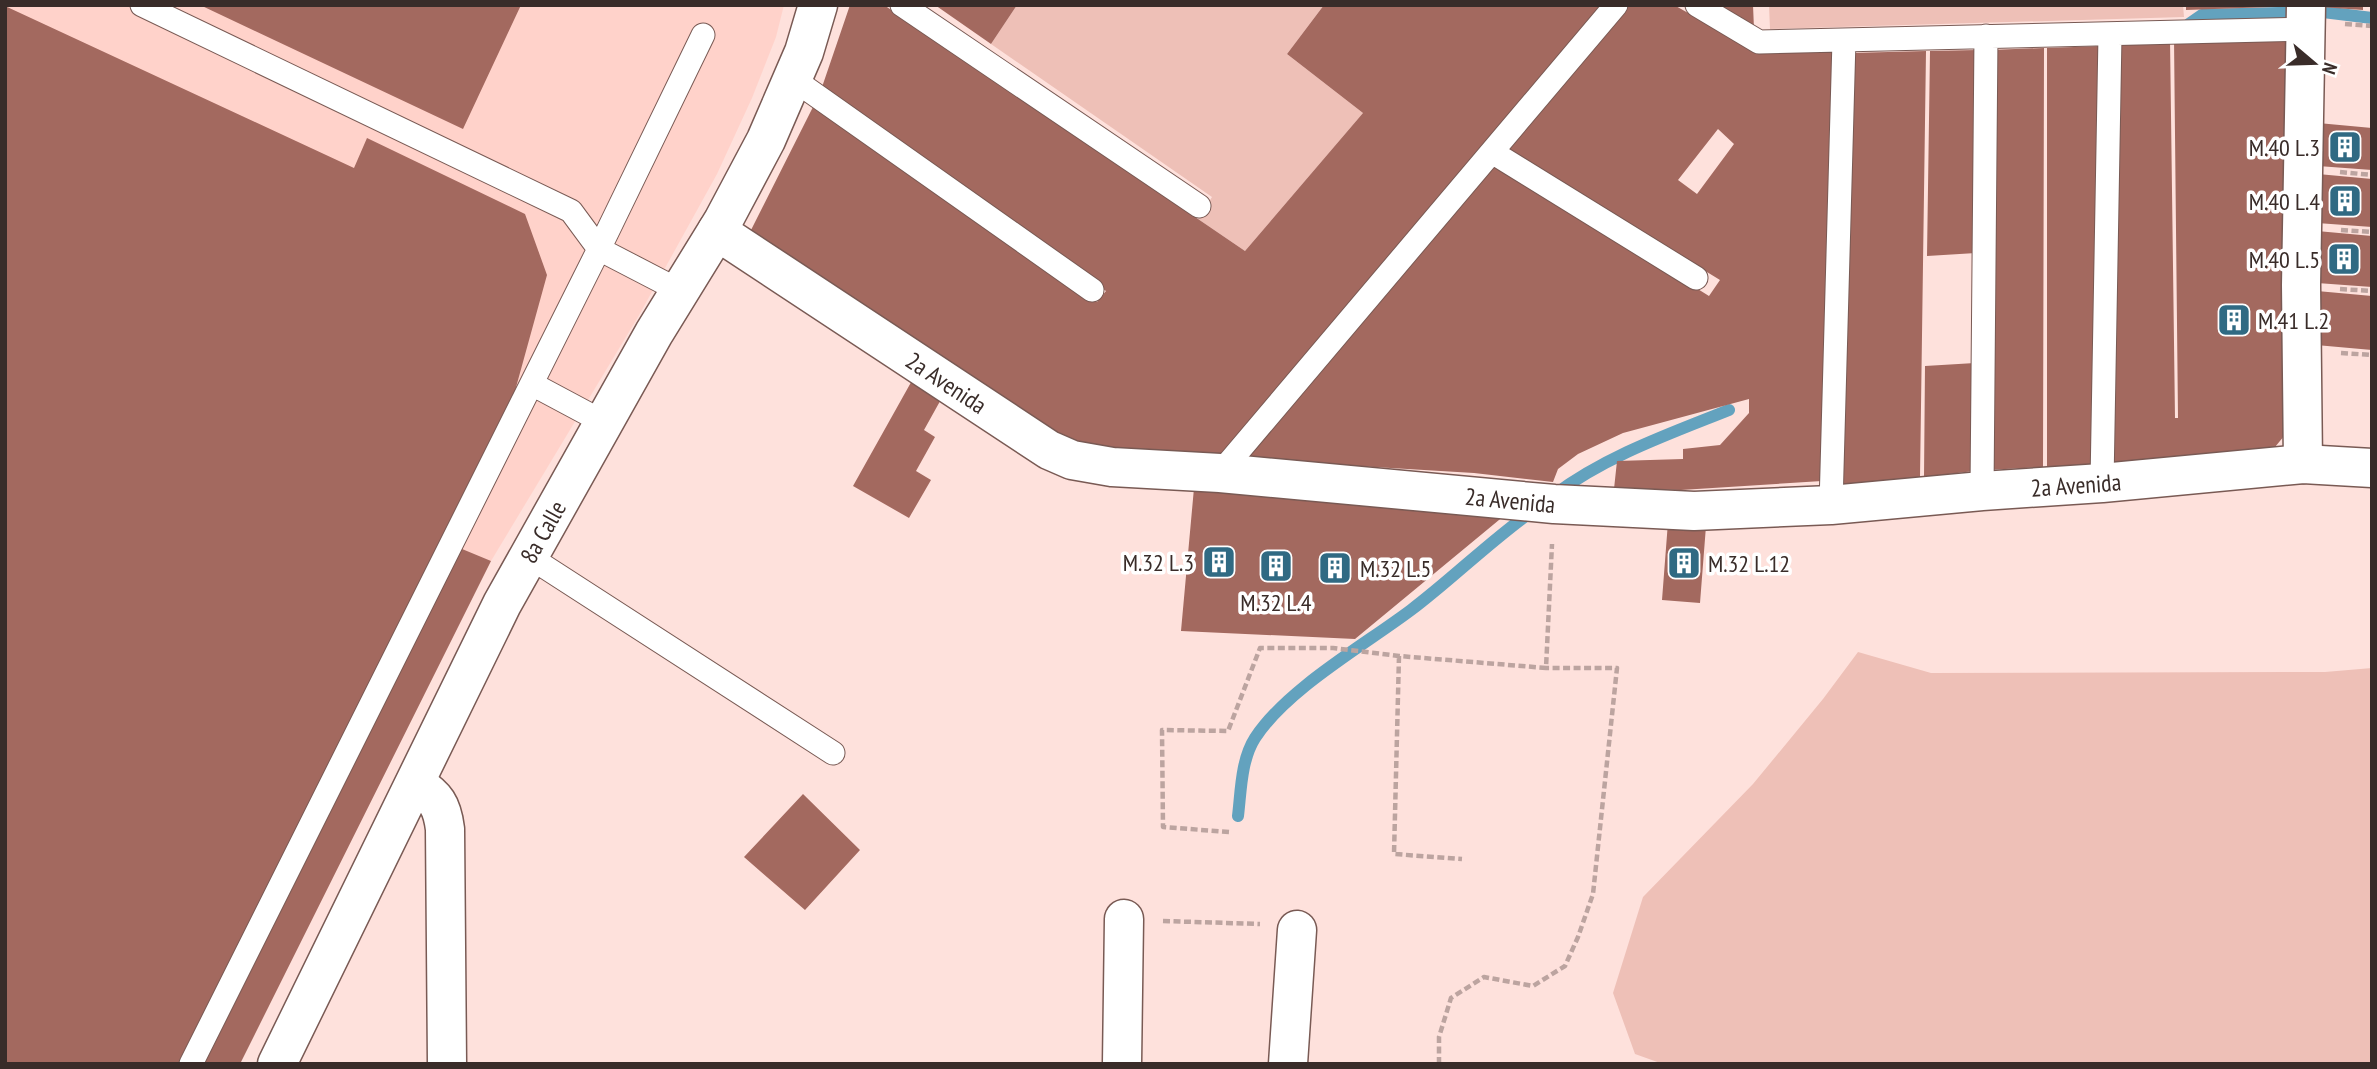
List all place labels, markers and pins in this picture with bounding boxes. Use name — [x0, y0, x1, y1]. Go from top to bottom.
building icon: M.40 L.3 — [2326, 128, 2364, 166]
place label: M.40 L.3 — [2249, 132, 2320, 163]
building icon: M.40 L.4 — [2326, 182, 2364, 220]
place label: M.40 L.4 — [2249, 186, 2320, 217]
building icon: M.40 L.5 — [2325, 240, 2363, 278]
place label: M.40 L.5 — [2249, 244, 2320, 275]
building icon: M.41 L.2 — [2215, 301, 2253, 339]
place label: M.41 L.2 — [2258, 305, 2329, 336]
building icon: M.32 L.3 — [1200, 543, 1238, 581]
building icon: M.32 L.12 — [1665, 544, 1703, 582]
place label: M.32 L.3 — [1123, 547, 1194, 578]
building icon: M.32 L.4 — [1257, 547, 1295, 585]
place label: M.32 L.12 — [1708, 548, 1790, 579]
building icon: M.32 L.5 — [1316, 549, 1354, 587]
place label: M.32 L.5 — [1360, 553, 1431, 584]
place label: M.32 L.4 — [1240, 587, 1312, 618]

